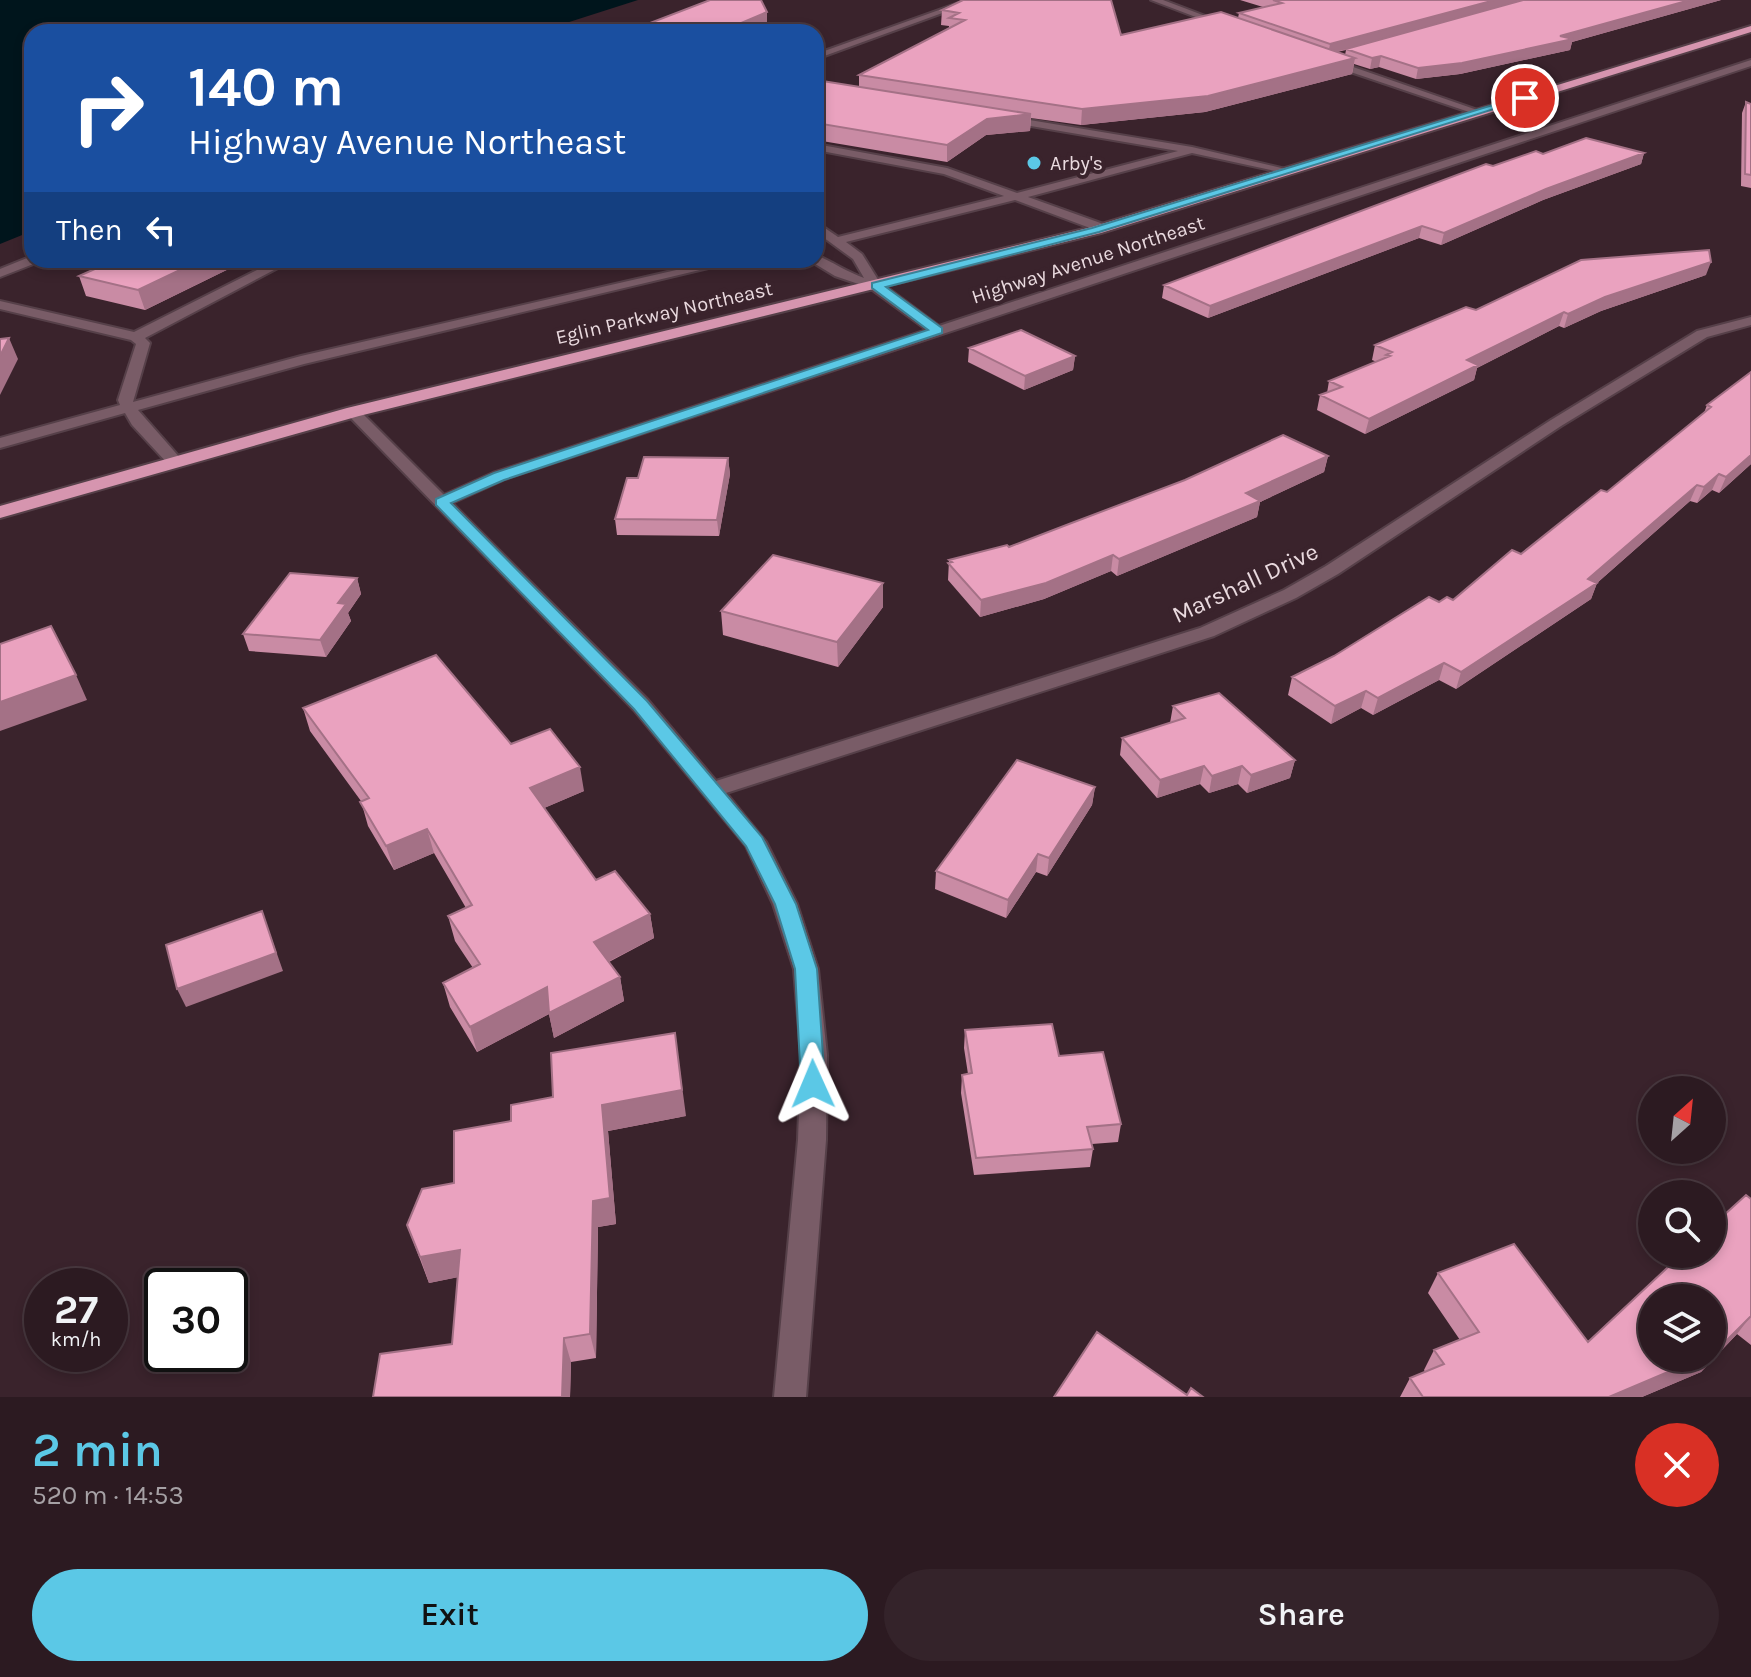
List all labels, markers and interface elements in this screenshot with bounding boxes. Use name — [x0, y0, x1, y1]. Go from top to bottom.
text: 140 m — [188, 54, 344, 119]
icon: right — [56, 56, 160, 160]
pin — [1491, 64, 1559, 132]
icon: arrive — [1503, 76, 1547, 120]
text: Highway Avenue Northeast — [188, 121, 626, 163]
place label: Arby's — [1050, 152, 1103, 175]
marker: Arby's — [1025, 154, 1043, 172]
icon: left — [139, 208, 183, 252]
street label: Highway Avenue Northeast — [969, 211, 1208, 309]
text: Then — [56, 212, 123, 248]
street label: Eglin Parkway Northeast — [553, 277, 775, 349]
street label: Marshall Drive — [1168, 537, 1322, 629]
position arrow — [771, 1042, 855, 1126]
north arrow — [1638, 1076, 1726, 1164]
map controls — [1638, 1076, 1726, 1372]
button: search — [1638, 1180, 1726, 1268]
speed limit sign: 30 — [144, 1268, 248, 1372]
button: layers — [1638, 1284, 1726, 1372]
text: 27 — [54, 1286, 98, 1333]
text: km/h — [51, 1328, 101, 1351]
text: 2 min — [32, 1422, 163, 1478]
button: close — [1635, 1423, 1719, 1507]
text: 520 m · 14:53 — [32, 1480, 184, 1511]
button: Exit — [32, 1569, 868, 1661]
button: Share — [884, 1569, 1719, 1661]

